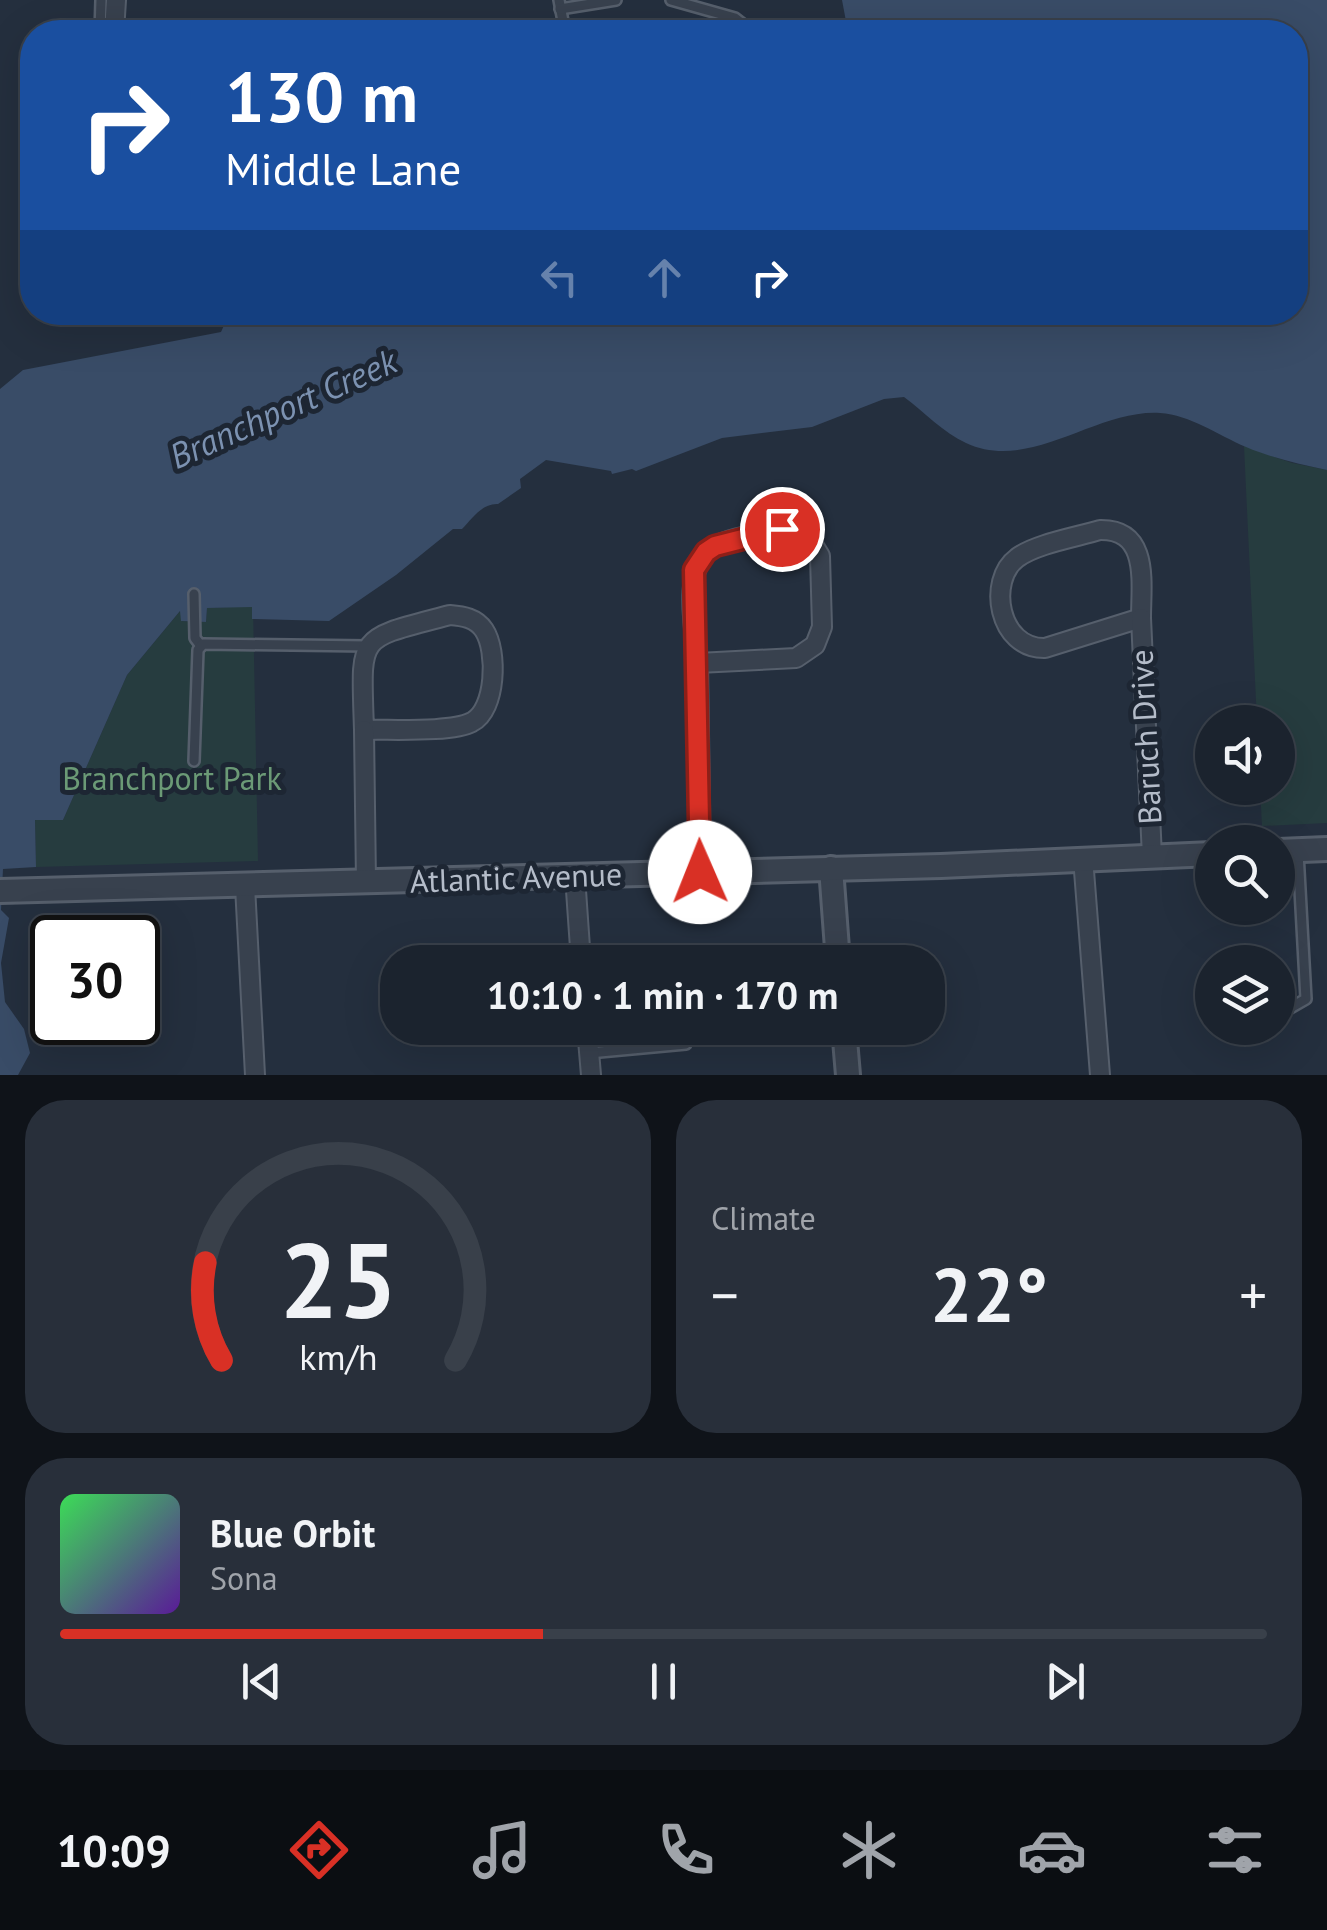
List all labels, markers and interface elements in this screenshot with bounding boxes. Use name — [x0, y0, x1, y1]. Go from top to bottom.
text: 130 m — [225, 51, 418, 141]
icon: right — [60, 60, 190, 190]
text: Middle Lane — [225, 139, 461, 197]
icon: left — [532, 250, 587, 305]
icon: ahead — [637, 250, 692, 305]
icon: right — [742, 250, 797, 305]
water label: Branchport Creek — [162, 337, 405, 479]
pin — [740, 487, 825, 572]
icon: arrive — [755, 502, 810, 557]
street label: Baruch Drive — [1119, 649, 1171, 825]
map controls — [1195, 705, 1295, 1045]
button: sound — [1195, 705, 1295, 805]
park label: Branchport Park — [62, 757, 282, 799]
position arrow — [648, 820, 752, 924]
button: search — [1195, 825, 1295, 925]
street label: Atlantic Avenue — [409, 852, 623, 902]
speed limit sign: 30 — [30, 915, 160, 1045]
button: layers — [1195, 945, 1295, 1045]
text: 10:10 · 1 min · 170 m — [487, 970, 838, 1019]
text: Climate — [711, 1197, 816, 1239]
text: 25 — [279, 1212, 397, 1347]
text: 22° — [930, 1246, 1048, 1343]
text: − — [711, 1259, 739, 1330]
text: + — [1239, 1259, 1267, 1330]
text: km/h — [299, 1334, 377, 1380]
text: Blue Orbit — [210, 1508, 375, 1557]
text: Sona — [210, 1557, 278, 1599]
icon: previous — [234, 1654, 289, 1709]
icon: pause — [636, 1654, 691, 1709]
icon: next — [1038, 1654, 1093, 1709]
icon: directions — [284, 1815, 354, 1885]
icon: music — [467, 1815, 537, 1885]
icon: phone — [651, 1815, 721, 1885]
icon: climate — [834, 1815, 904, 1885]
icon: car — [1017, 1815, 1087, 1885]
icon: filters — [1200, 1815, 1270, 1885]
text: 10:09 — [57, 1821, 171, 1879]

